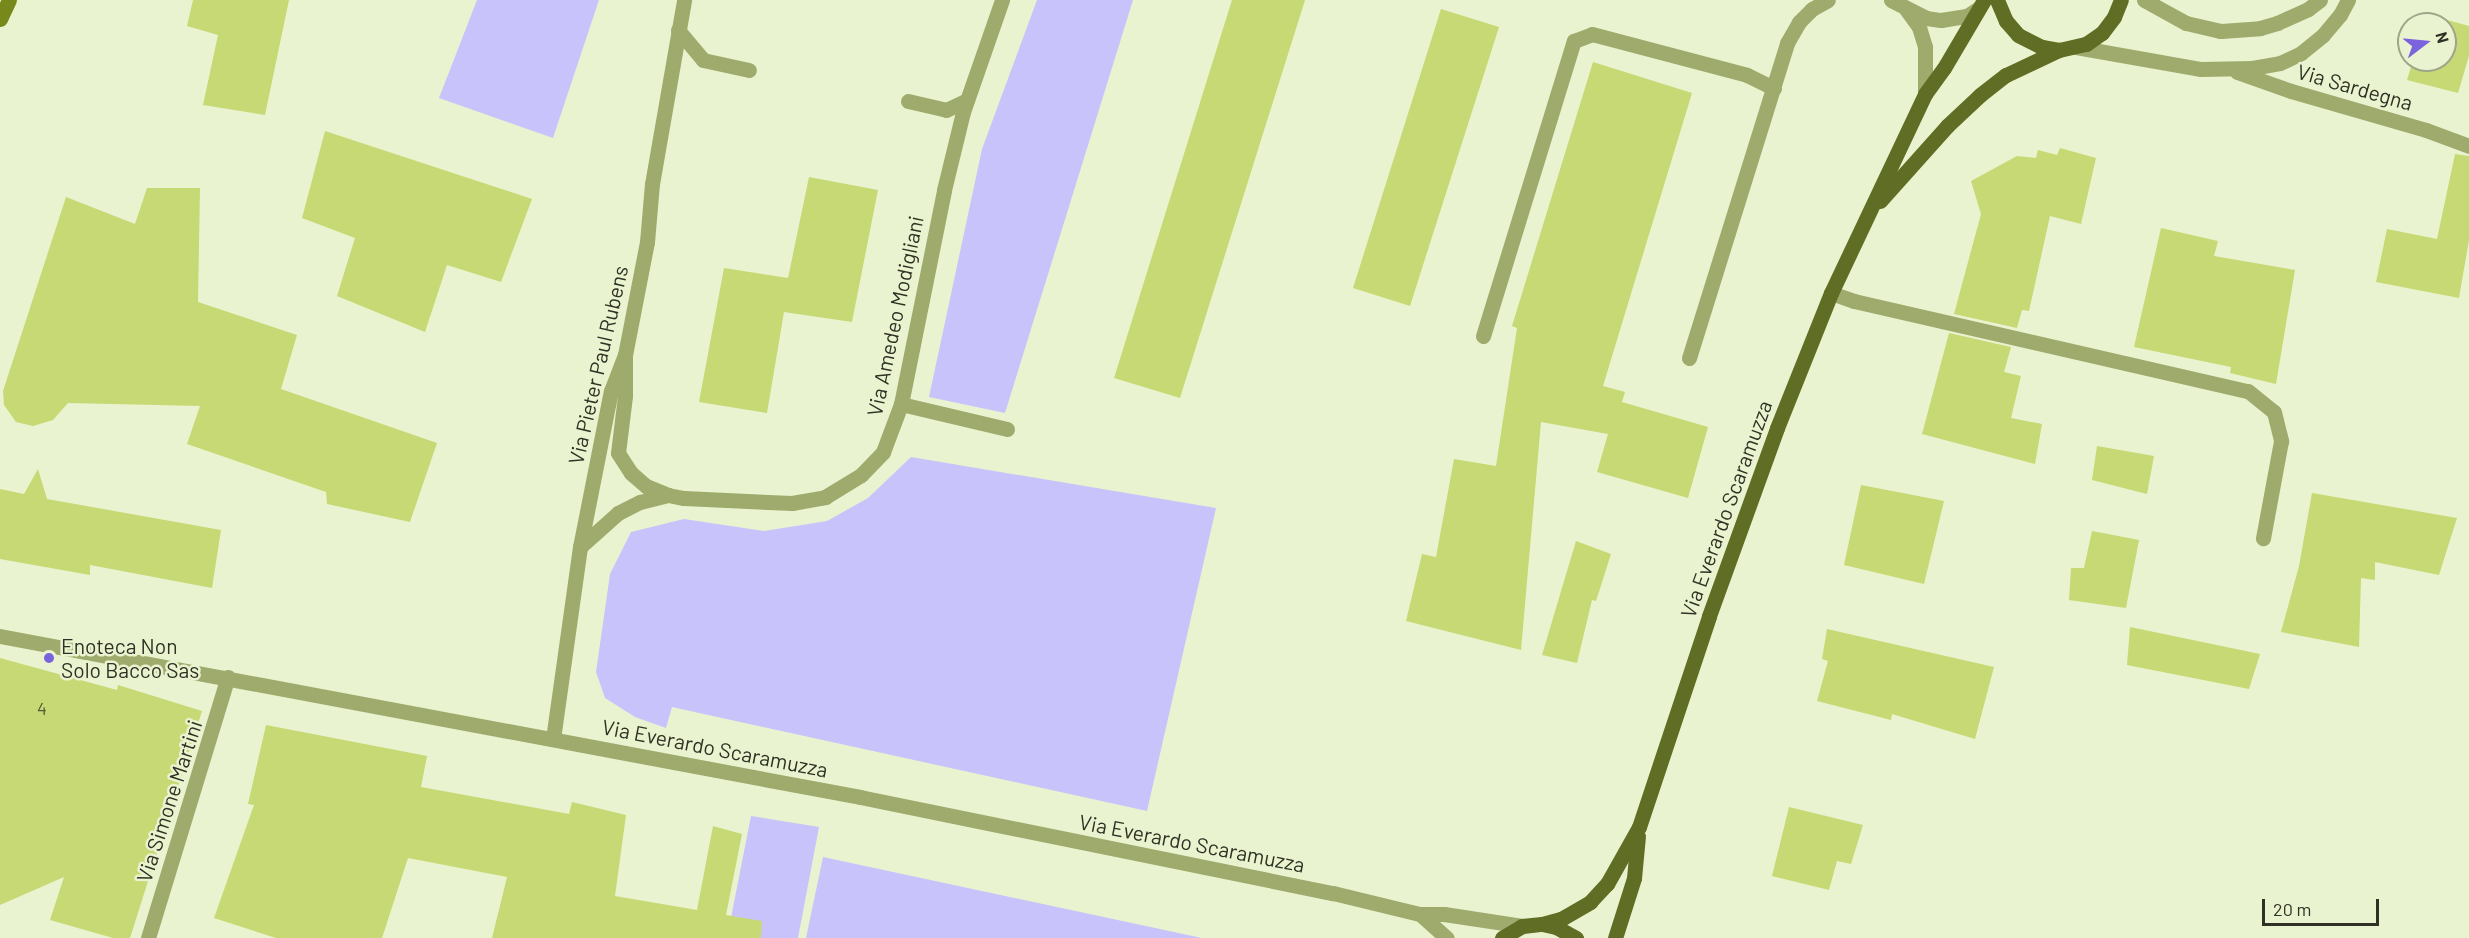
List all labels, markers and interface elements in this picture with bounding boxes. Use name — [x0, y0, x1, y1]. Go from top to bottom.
north arrow — [2397, 12, 2457, 72]
text: N — [2432, 30, 2453, 45]
street label: Via Sardegna — [2294, 58, 2416, 116]
street label: Via Amedeo Modigliani — [861, 213, 929, 419]
street label: Via Pieter Paul Rubens — [563, 263, 633, 467]
street label: Via Everardo Scaramuzza — [1675, 397, 1777, 621]
place label: Enoteca Non Solo Bacco Sas — [61, 633, 199, 683]
marker: Enoteca Non Solo Bacco Sas — [42, 651, 56, 665]
house number: 4 — [37, 697, 47, 719]
street label: Via Everardo Scaramuzza — [600, 714, 830, 782]
street label: Via Simone Martini — [131, 717, 207, 885]
street label: Via Everardo Scaramuzza — [1077, 809, 1307, 877]
scale bar — [2265, 887, 2382, 925]
text: 20 m — [2273, 898, 2311, 920]

